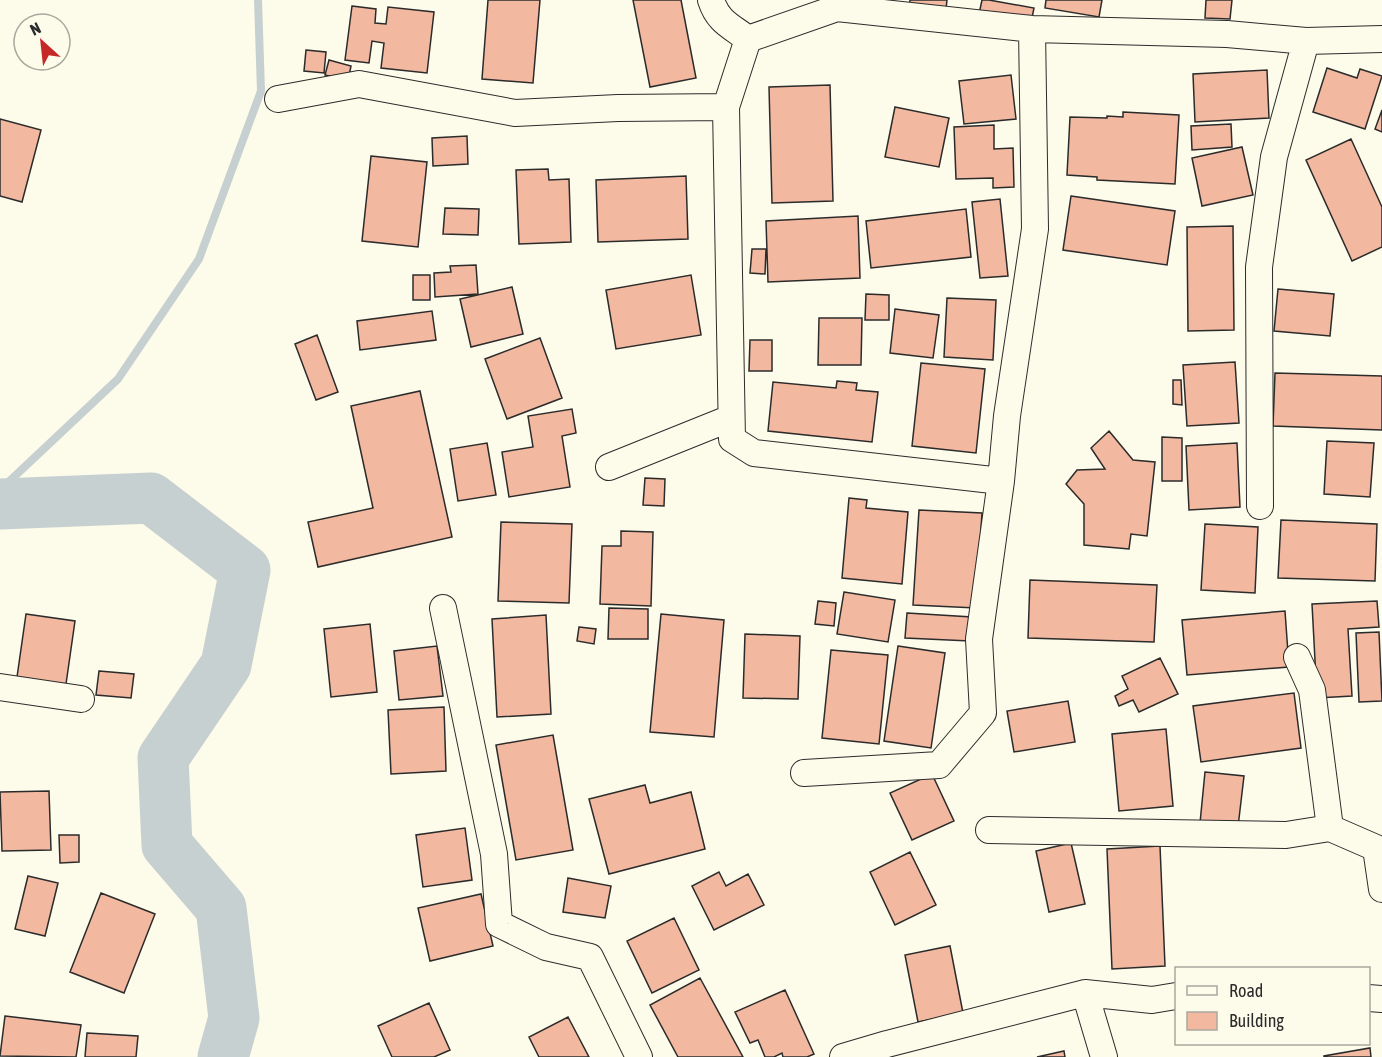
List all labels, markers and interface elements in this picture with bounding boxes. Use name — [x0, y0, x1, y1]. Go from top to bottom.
north arrow — [12, 12, 72, 72]
text: N — [27, 18, 43, 39]
legend — [1175, 967, 1370, 1045]
text: Road — [1229, 980, 1263, 1001]
text: Building — [1229, 1010, 1284, 1031]

